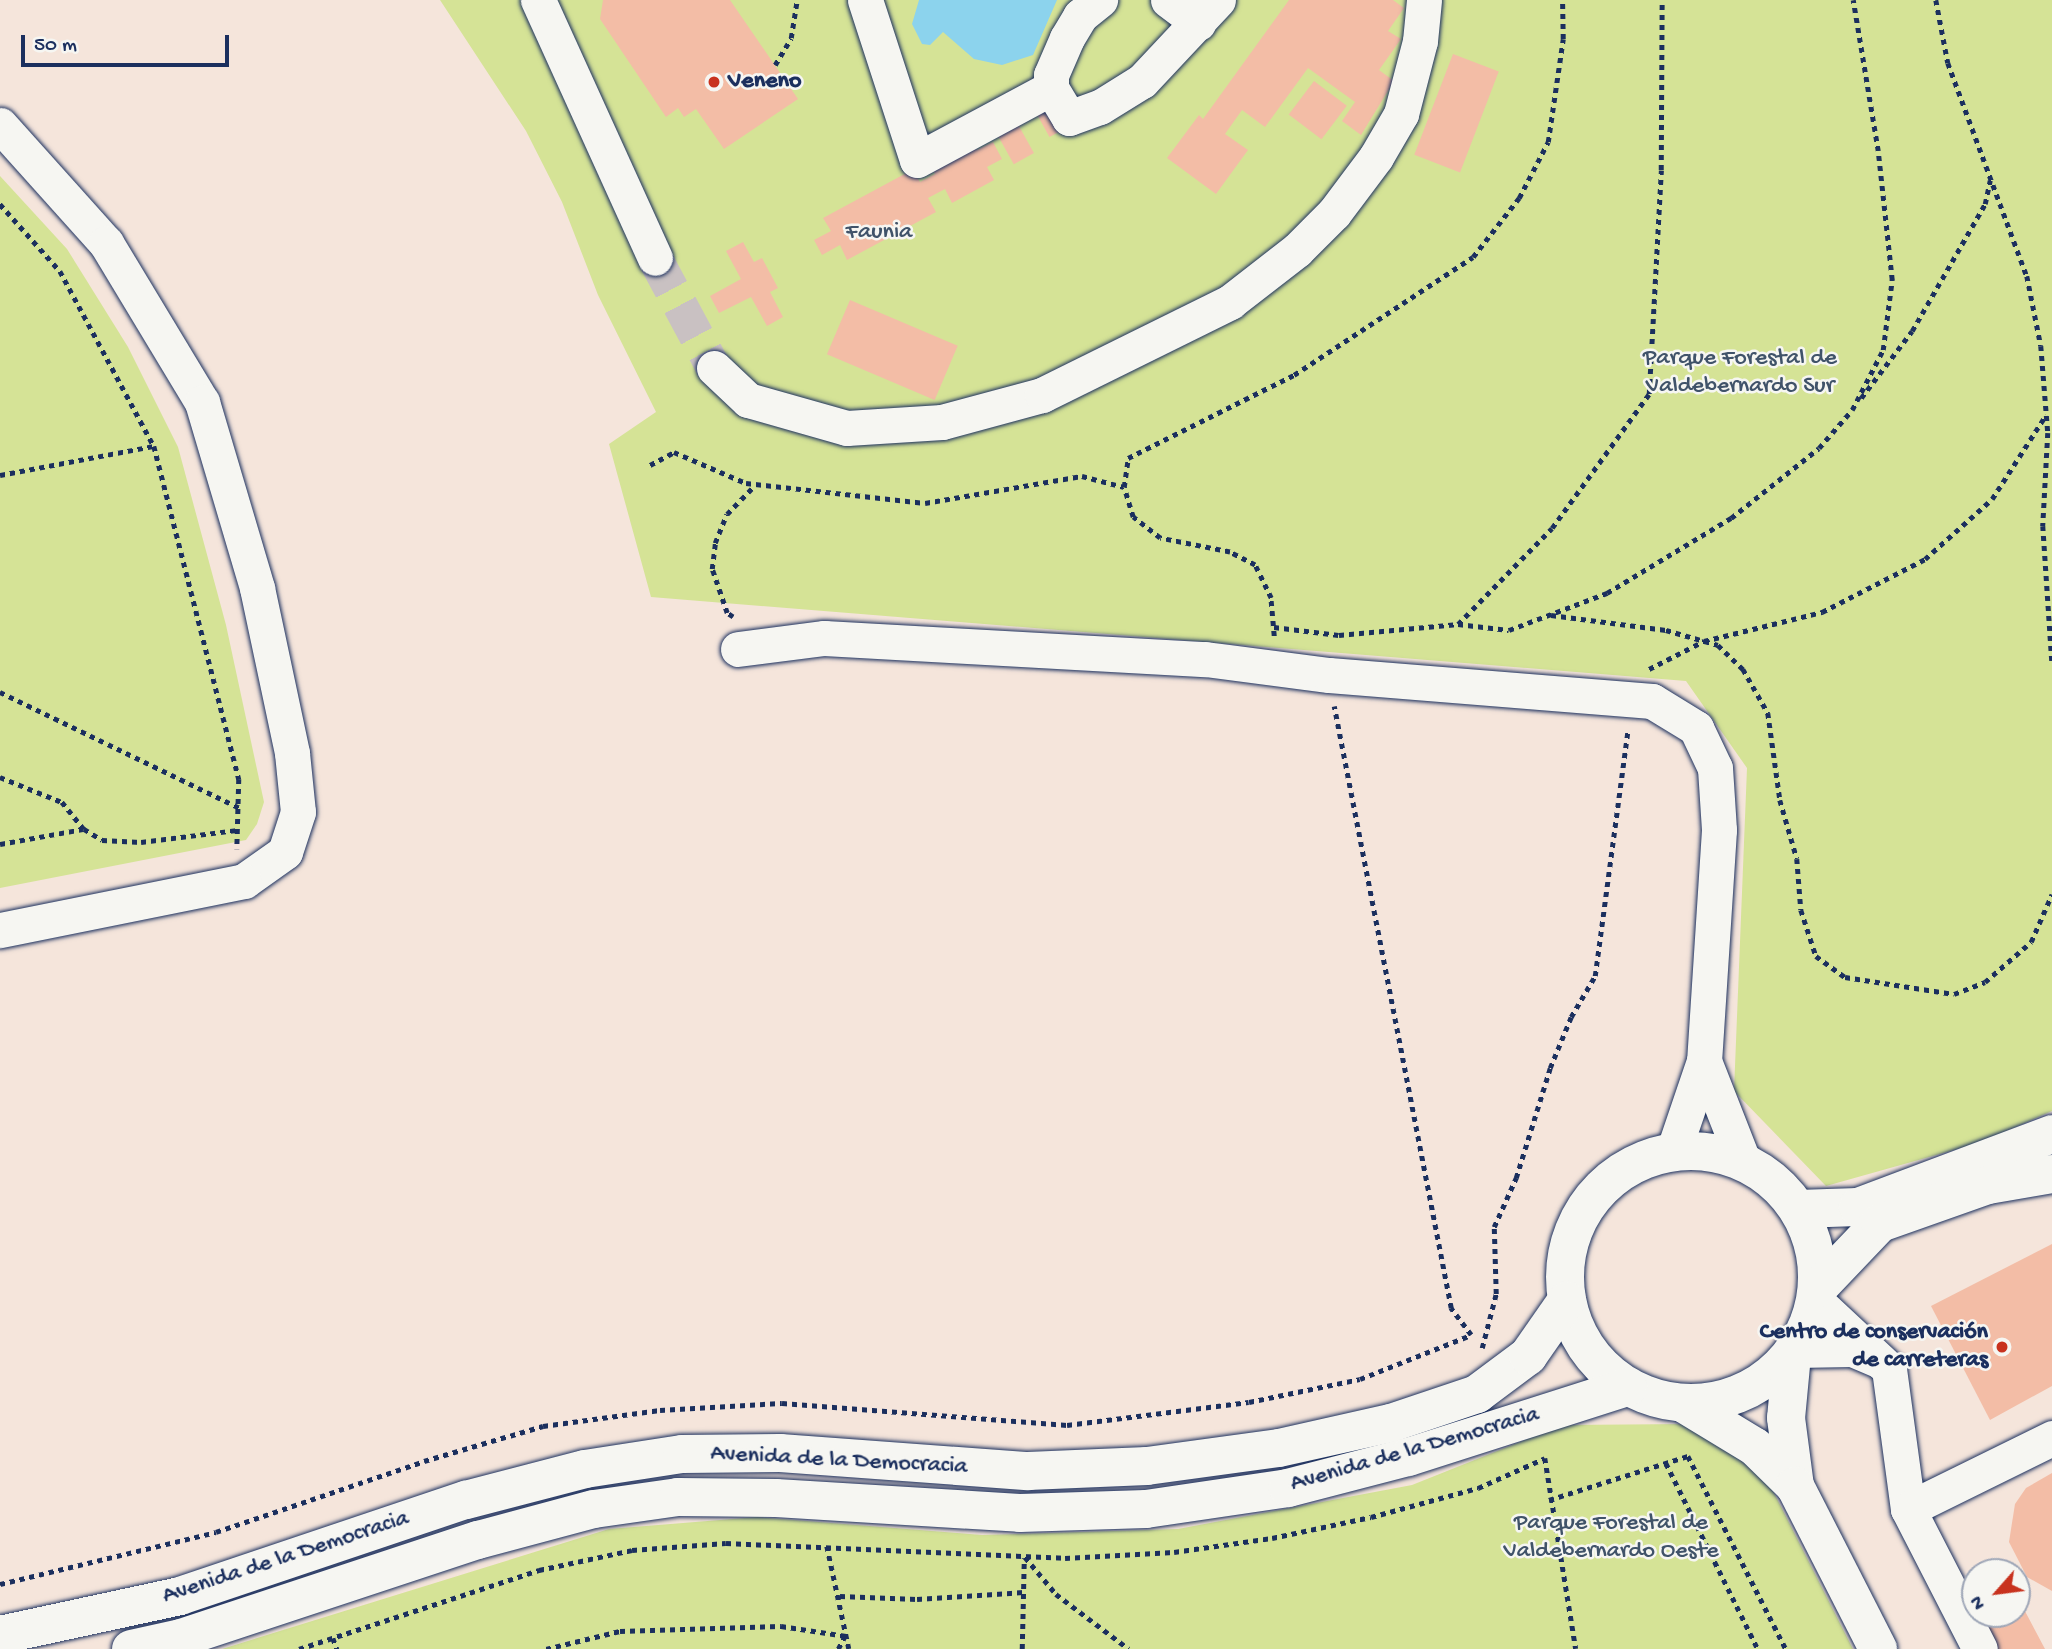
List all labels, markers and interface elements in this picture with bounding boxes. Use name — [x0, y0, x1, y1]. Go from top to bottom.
scale bar — [24, 21, 233, 65]
text: 50 m — [34, 34, 77, 59]
place label: Veneno — [728, 68, 801, 96]
marker: Veneno — [706, 74, 722, 90]
park label: Faunia — [846, 219, 912, 247]
park label: Parque Forestal de Valdebernardo Sur — [1643, 345, 1837, 401]
place label: Centro de conservación de carreteras — [1760, 1319, 1988, 1375]
marker: Centro de conservación de carreteras — [1994, 1339, 2010, 1355]
street label: Avenida de la Democracia — [1287, 1401, 1543, 1499]
street label: Avenida de la Democracia — [710, 1440, 968, 1482]
street label: Avenida de la Democracia — [159, 1505, 413, 1611]
park label: Parque Forestal de Valdebernardo Oeste — [1503, 1510, 1719, 1566]
north arrow — [1961, 1558, 2031, 1628]
text: N — [1966, 1591, 1992, 1613]

